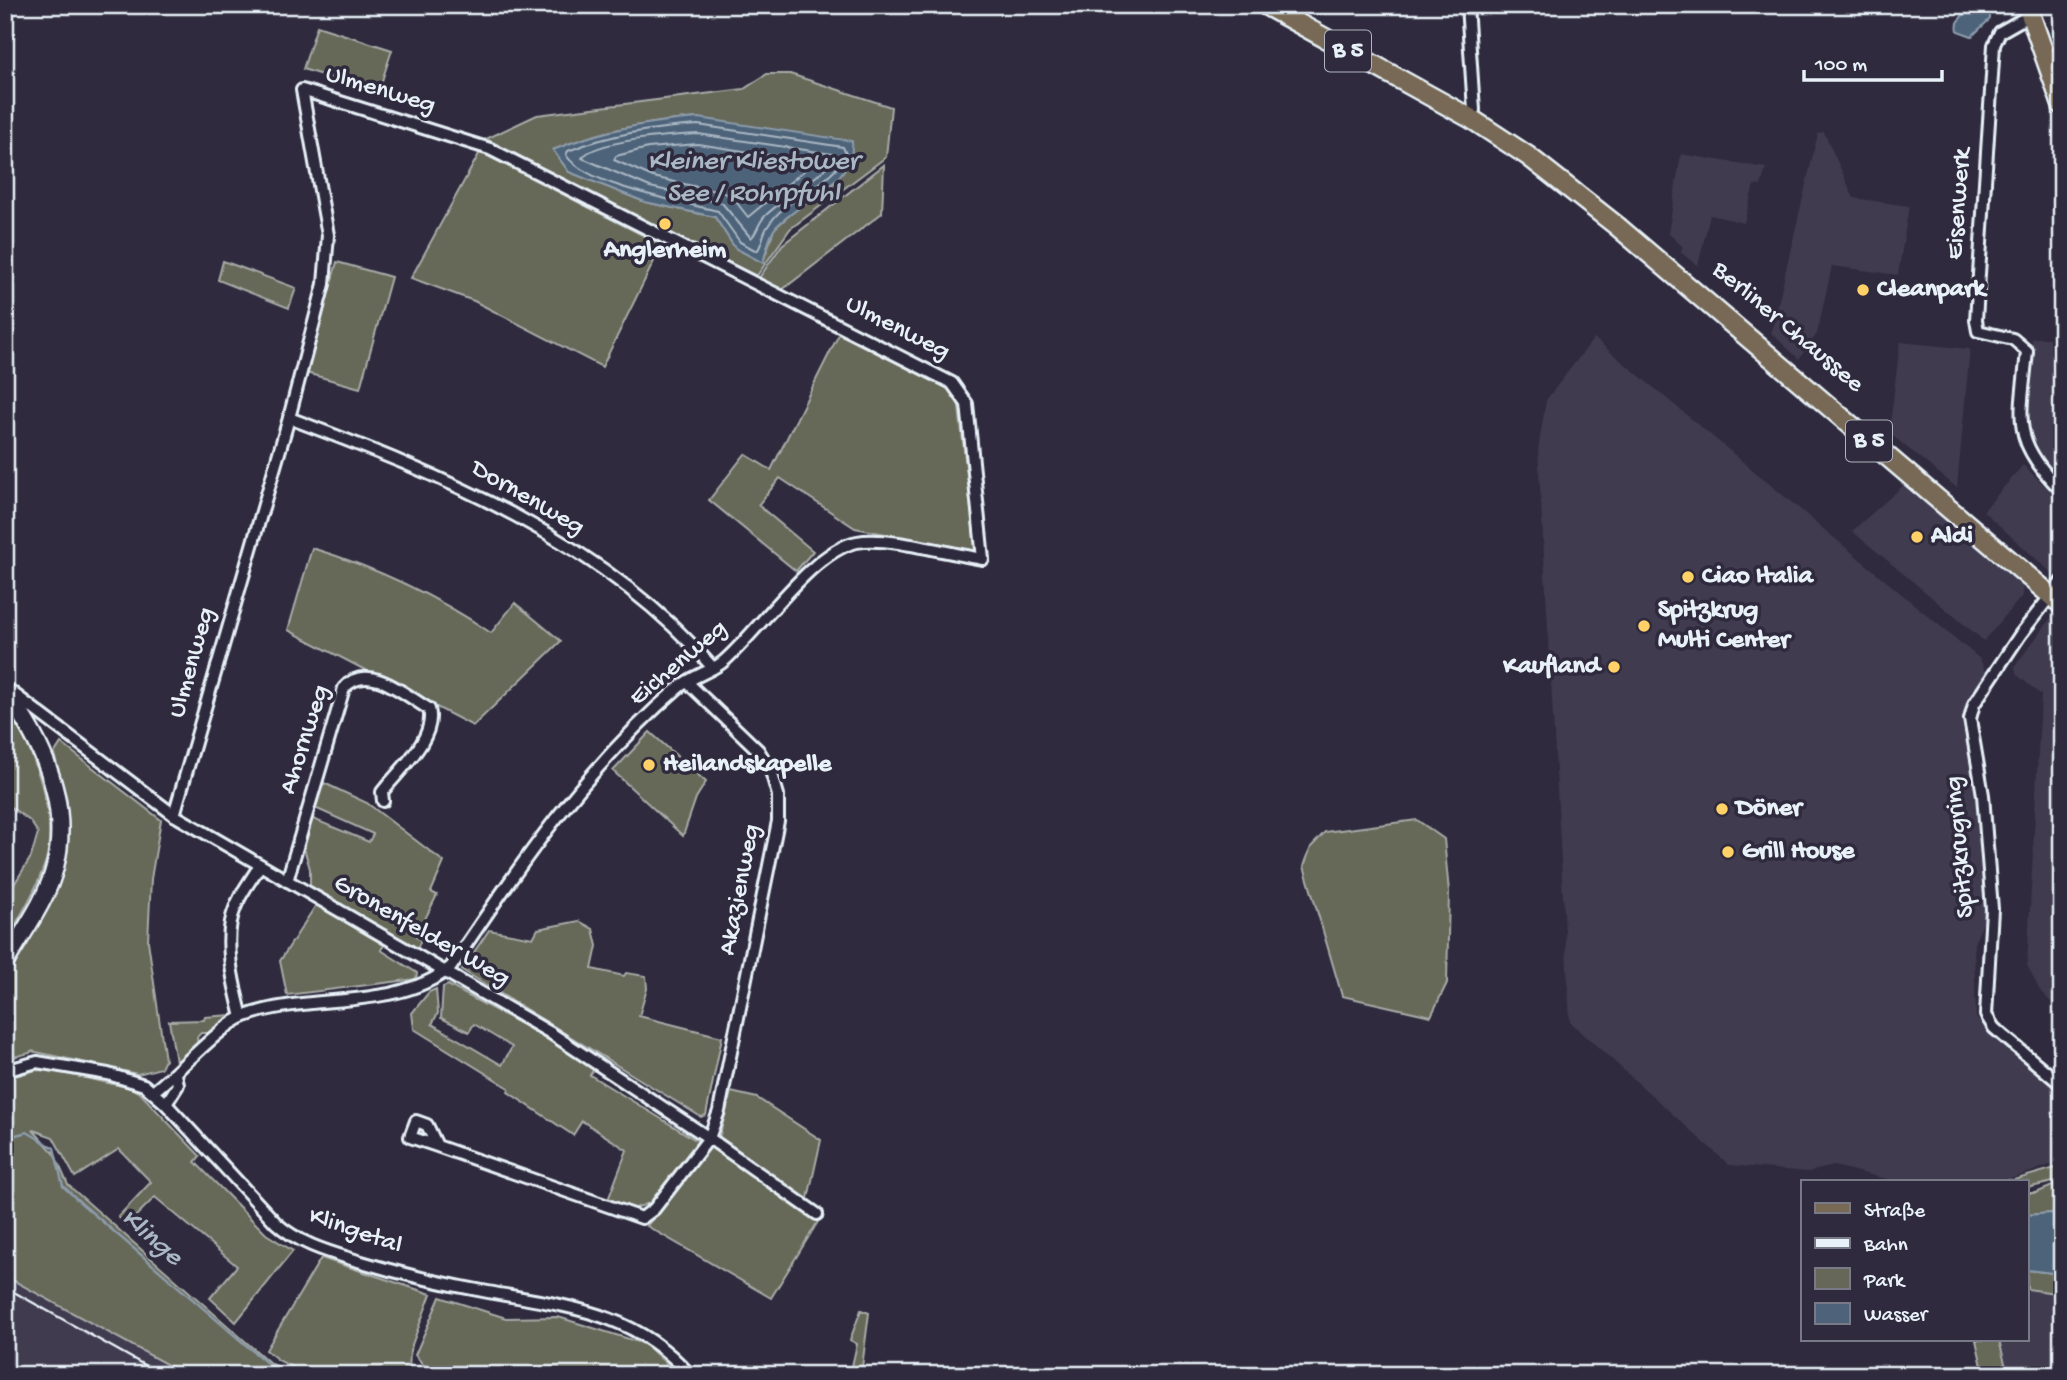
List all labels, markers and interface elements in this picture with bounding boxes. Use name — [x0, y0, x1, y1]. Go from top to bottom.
road number: B 5 — [1325, 31, 1371, 72]
scale bar — [1804, 38, 1943, 82]
text: 100 m — [1814, 54, 1867, 79]
street label: Ulmenweg — [321, 60, 439, 122]
street label: Eisenwerk — [1941, 145, 1980, 261]
water label: Kleiner Kliestower See / Rohrpfuhl — [648, 146, 864, 211]
marker: Anglerheim — [657, 216, 673, 232]
place label: Anglerheim — [603, 236, 727, 267]
street label: Berliner Chaussee — [1704, 255, 1870, 401]
place label: Cleanpark — [1877, 275, 1988, 306]
marker: Cleanpark — [1855, 282, 1871, 298]
street label: Ulmenweg — [839, 289, 955, 369]
road number: B 5 — [1846, 420, 1892, 462]
street label: Dornenweg — [463, 453, 589, 544]
place label: Aldi — [1930, 522, 1973, 553]
marker: Aldi — [1909, 529, 1925, 545]
place label: Ciao Italia — [1702, 562, 1814, 593]
marker: Ciao Italia — [1680, 569, 1696, 585]
place label: Spitzkrug Multi Center — [1658, 596, 1792, 657]
street label: Ulmenweg — [162, 604, 224, 722]
street label: Eichenweg — [624, 614, 734, 714]
marker: Spitzkrug Multi Center — [1636, 618, 1652, 634]
place label: Kaufland — [1502, 652, 1603, 683]
marker: Kaufland — [1606, 659, 1622, 675]
street label: Ahornweg — [274, 682, 338, 798]
place label: Heilandskapelle — [663, 750, 833, 781]
marker: Heilandskapelle — [641, 757, 657, 773]
street label: Spitzkrugring — [1939, 775, 1983, 919]
place label: Döner — [1734, 794, 1804, 825]
marker: Döner — [1714, 801, 1730, 817]
street label: Akazienweg — [713, 822, 769, 958]
place label: Grill House — [1742, 837, 1856, 868]
marker: Grill House — [1720, 844, 1736, 860]
street label: Gronenfelder Weg — [327, 869, 515, 995]
legend — [1801, 1180, 2028, 1342]
text: Straße — [1864, 1200, 1926, 1225]
water label: Klinge — [113, 1202, 190, 1275]
street label: Klingetal — [304, 1202, 406, 1262]
text: Bahn — [1863, 1234, 1908, 1259]
text: Park — [1863, 1270, 1907, 1295]
text: Wasser — [1864, 1304, 1929, 1329]

